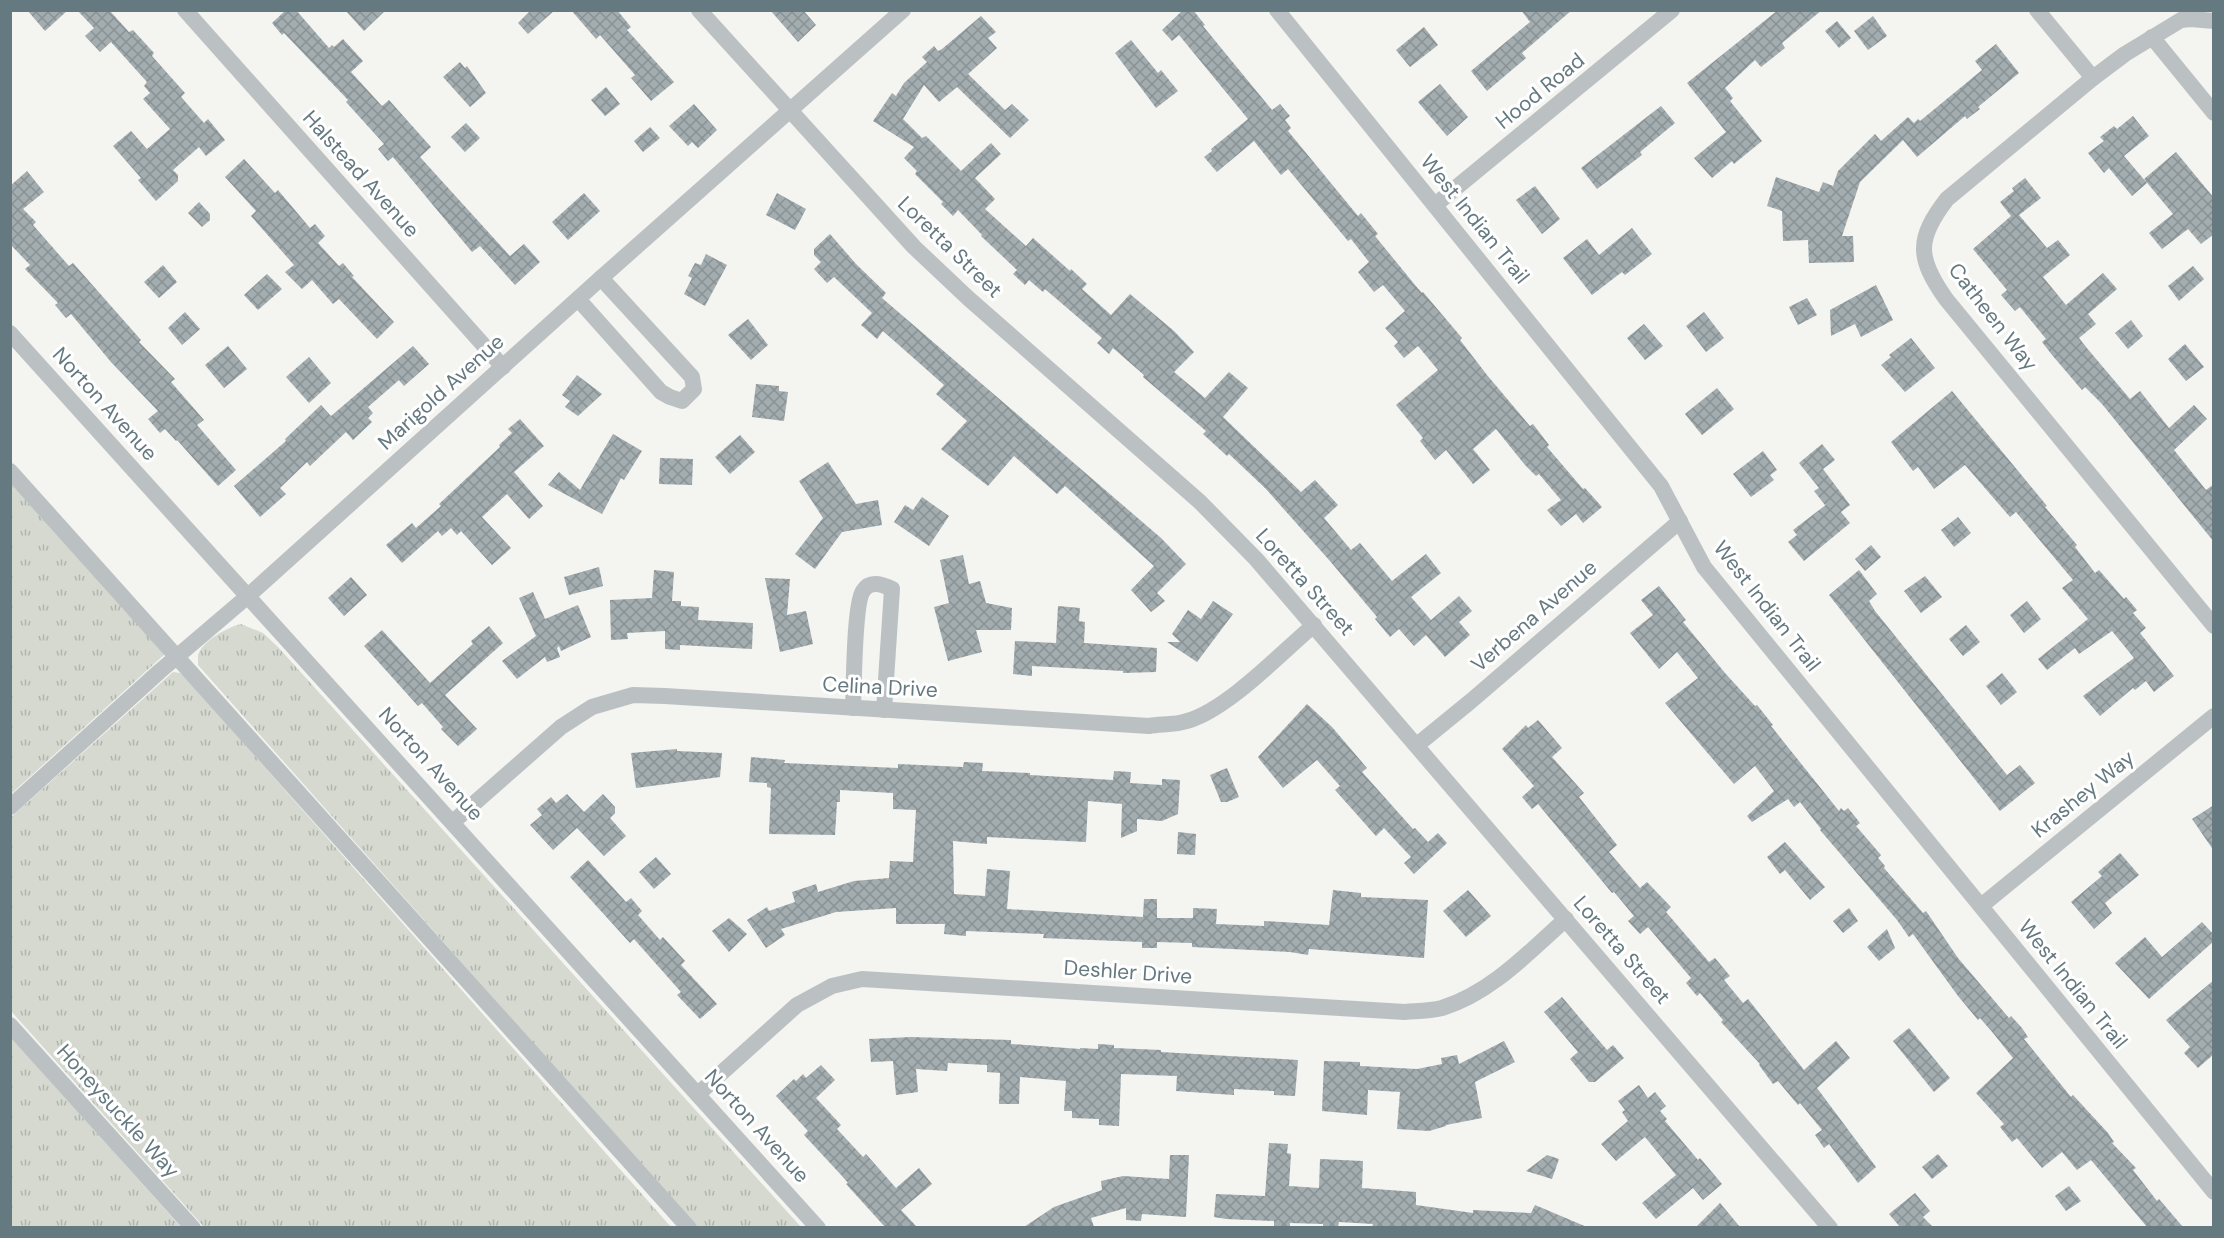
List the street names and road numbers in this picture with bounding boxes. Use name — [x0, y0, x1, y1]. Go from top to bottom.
street label: Hood Road — [1490, 46, 1590, 136]
street label: Halstead Avenue — [296, 104, 426, 244]
street label: West Indian Trail — [1414, 148, 1536, 290]
street label: Loretta Street — [892, 190, 1008, 304]
street label: Catheen Way — [1942, 257, 2044, 377]
street label: Marigold Avenue — [372, 328, 510, 456]
street label: Norton Avenue — [46, 341, 164, 467]
street label: Loretta Street — [1249, 522, 1361, 642]
street label: West Indian Trail — [1707, 535, 1827, 677]
street label: Verbena Avenue — [1465, 554, 1603, 678]
street label: Celina Drive — [822, 670, 938, 704]
street label: Norton Avenue — [372, 701, 490, 827]
street label: Krashey Way — [2026, 744, 2141, 844]
street label: Loretta Street — [1567, 890, 1677, 1010]
street label: West Indian Trail — [2012, 913, 2134, 1055]
street label: Deshler Drive — [1063, 954, 1193, 990]
street label: Honeysuckle Way — [50, 1038, 186, 1184]
street label: Norton Avenue — [698, 1063, 816, 1189]

